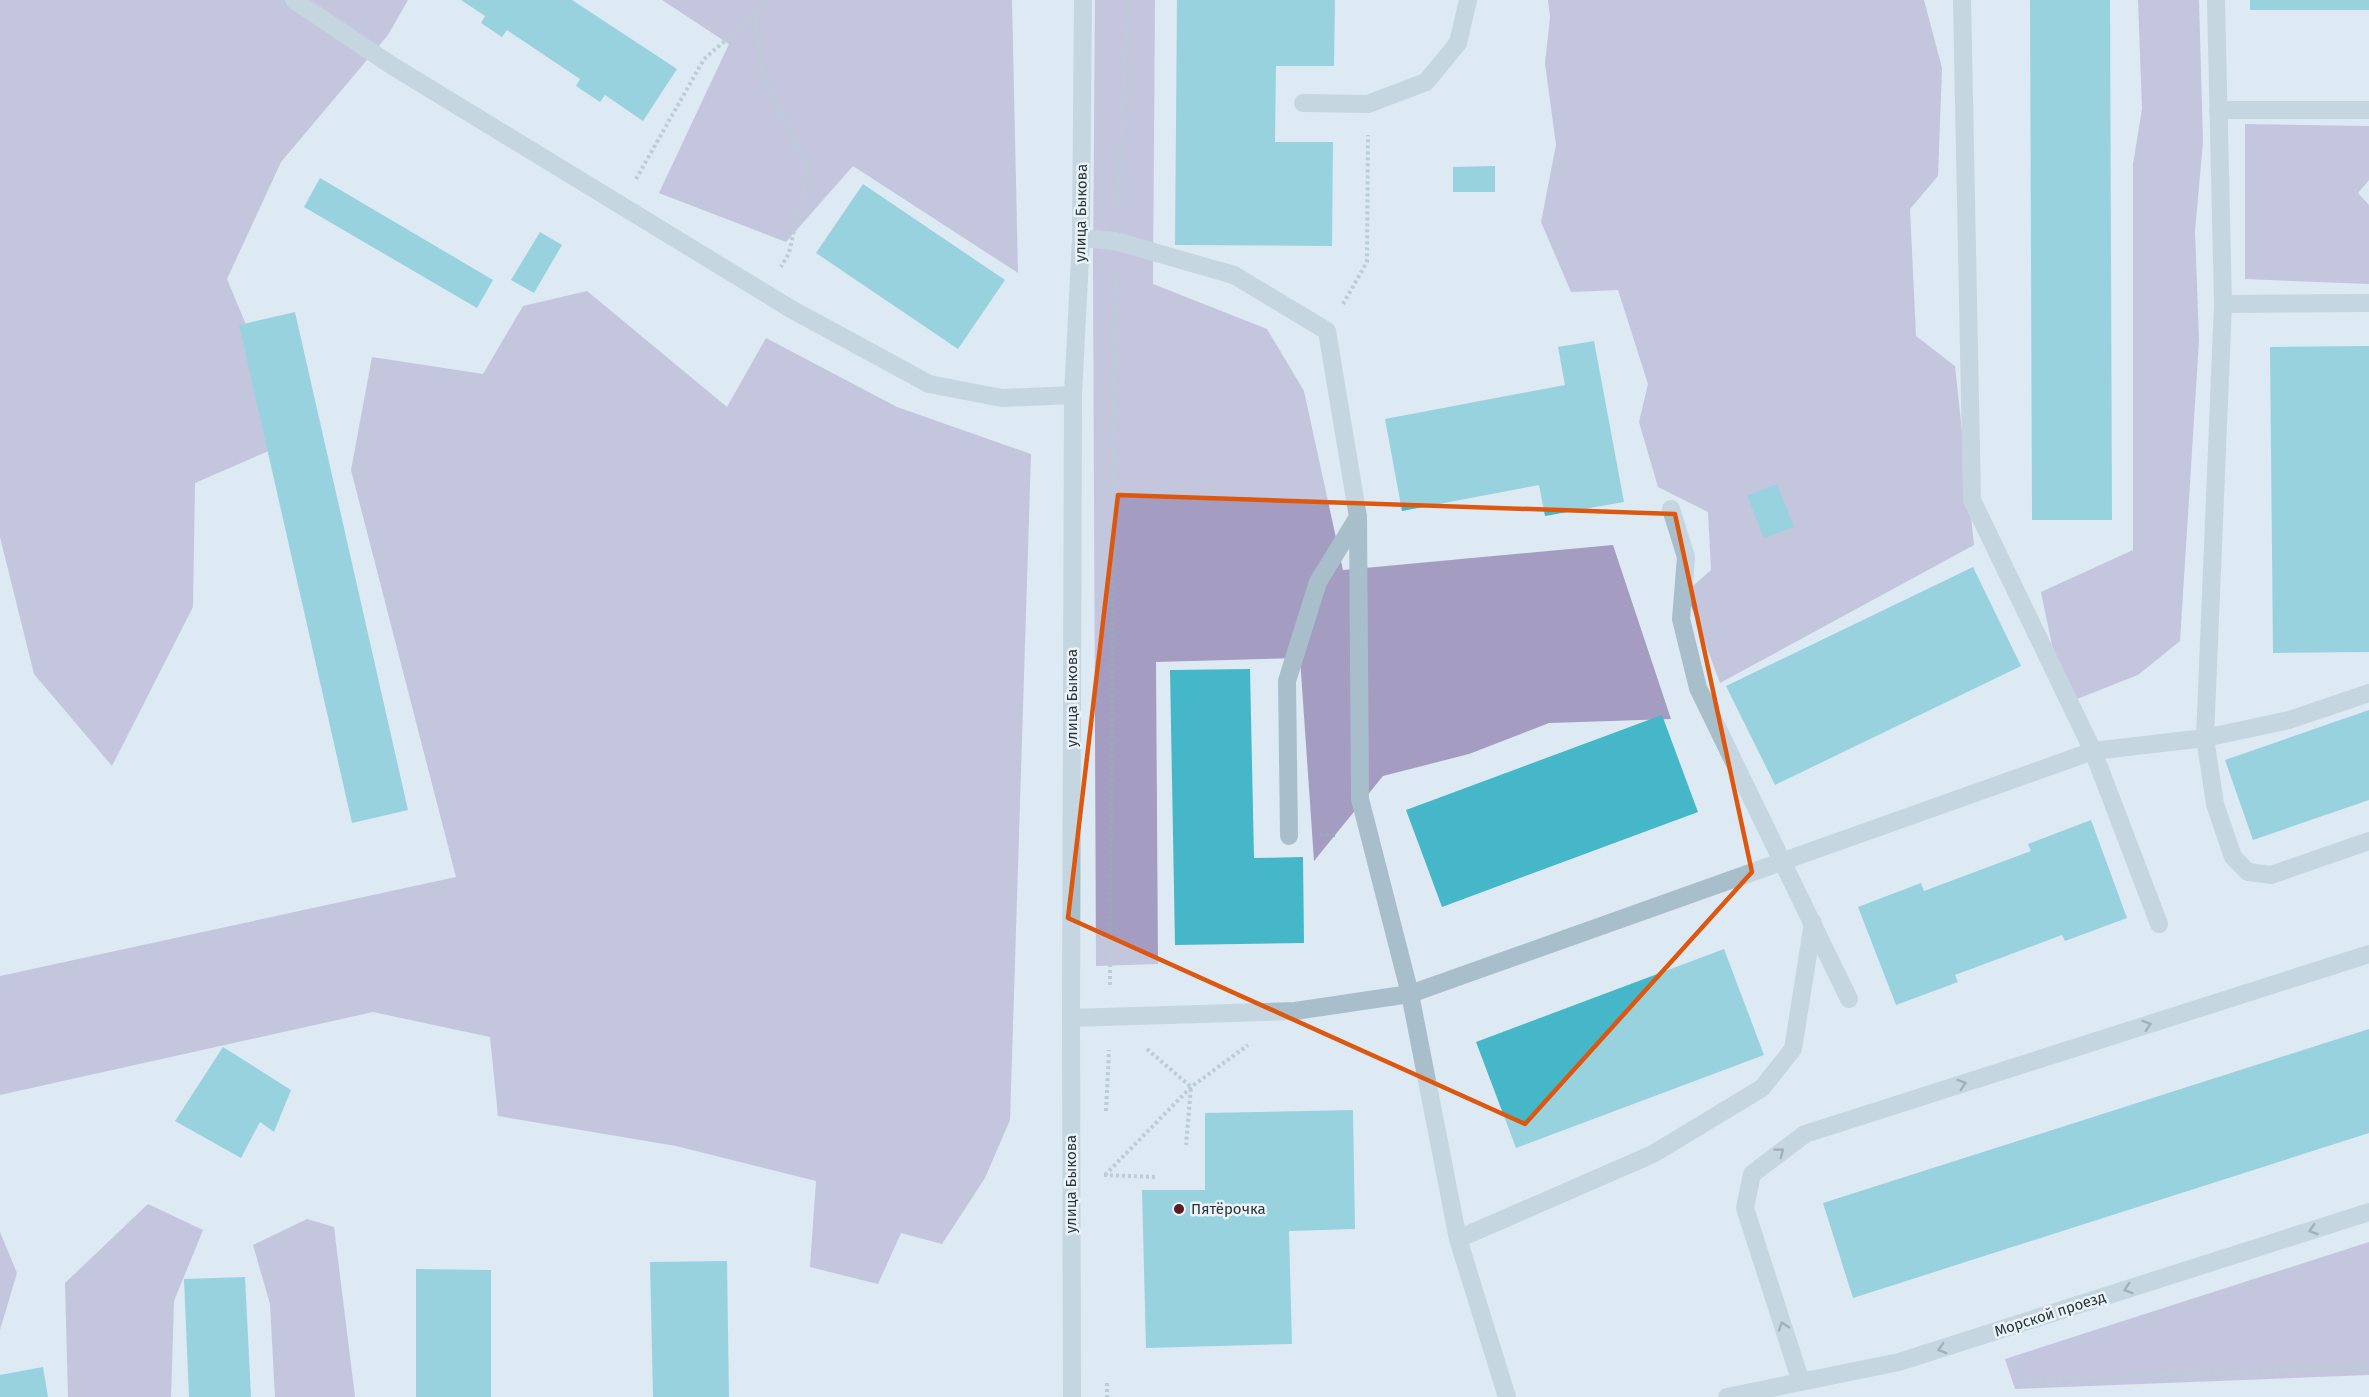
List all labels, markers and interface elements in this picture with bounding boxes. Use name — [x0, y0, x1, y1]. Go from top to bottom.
street label: улица Быкова — [1071, 164, 1091, 262]
street label: улица Быкова — [1063, 649, 1081, 747]
one-way arrow — [2141, 1019, 2152, 1032]
one-way arrow — [1956, 1079, 1967, 1091]
street label: улица Быкова — [1062, 1135, 1080, 1233]
one-way arrow — [1774, 1148, 1785, 1159]
place label: Пятёрочка — [1191, 1200, 1266, 1218]
marker: Пятёрочка — [1172, 1202, 1186, 1216]
one-way arrow — [2308, 1223, 2319, 1235]
one-way arrow — [2123, 1282, 2134, 1294]
street label: Морской проезд — [1992, 1288, 2108, 1340]
one-way arrow — [1778, 1321, 1790, 1332]
one-way arrow — [1937, 1341, 1948, 1354]

